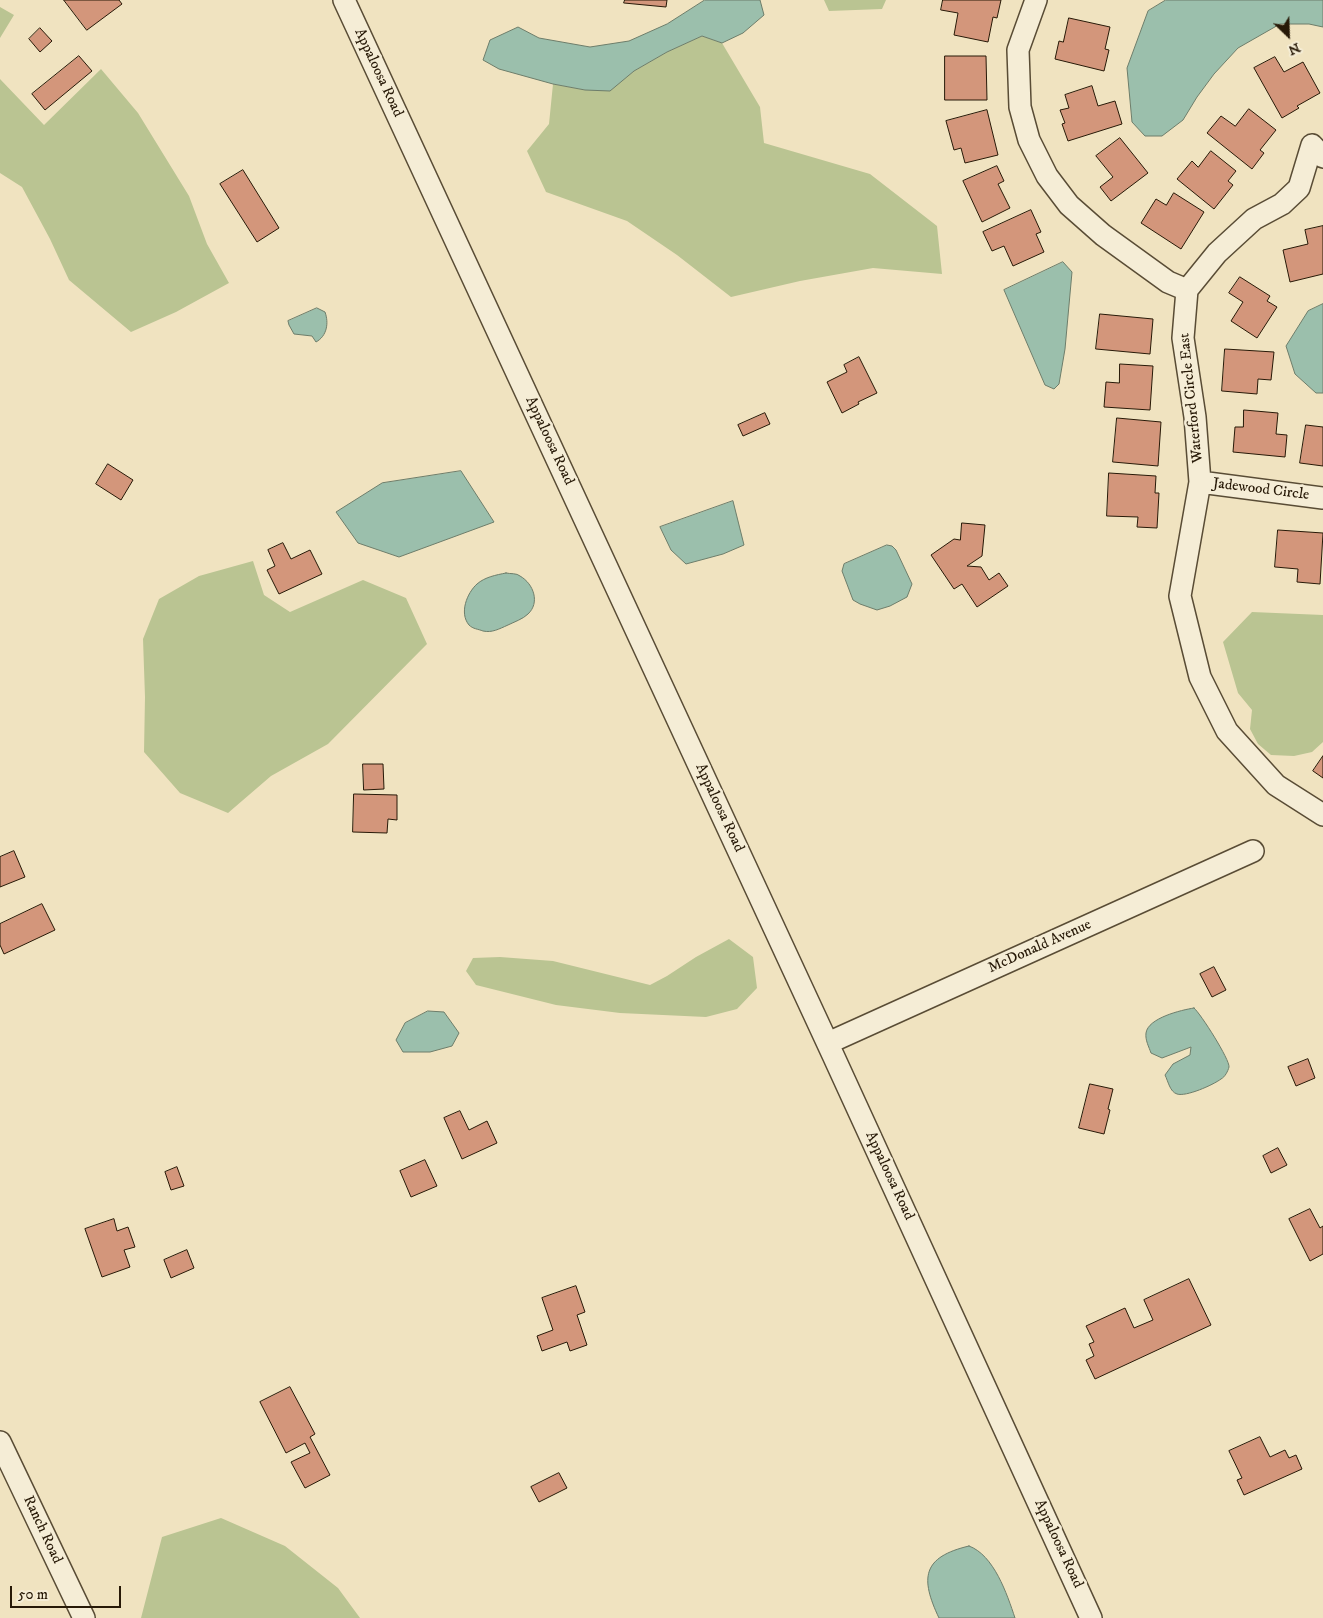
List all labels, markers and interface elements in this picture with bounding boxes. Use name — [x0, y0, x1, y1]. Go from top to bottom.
north arrow — [1263, 10, 1313, 60]
street label: Appaloosa Road — [350, 26, 406, 120]
text: N — [1285, 38, 1303, 59]
street label: Waterford Circle East — [1176, 332, 1208, 464]
street label: Appaloosa Road — [521, 394, 577, 488]
street label: Jadewood Circle — [1212, 475, 1310, 505]
street label: Appaloosa Road — [691, 761, 747, 855]
street label: McDonald Avenue — [986, 916, 1094, 978]
street label: Appaloosa Road — [861, 1129, 917, 1223]
street label: Ranch Road — [18, 1493, 66, 1567]
street label: Appaloosa Road — [1030, 1497, 1086, 1591]
scale bar — [12, 1576, 124, 1608]
text: 50 m — [18, 1585, 48, 1604]

